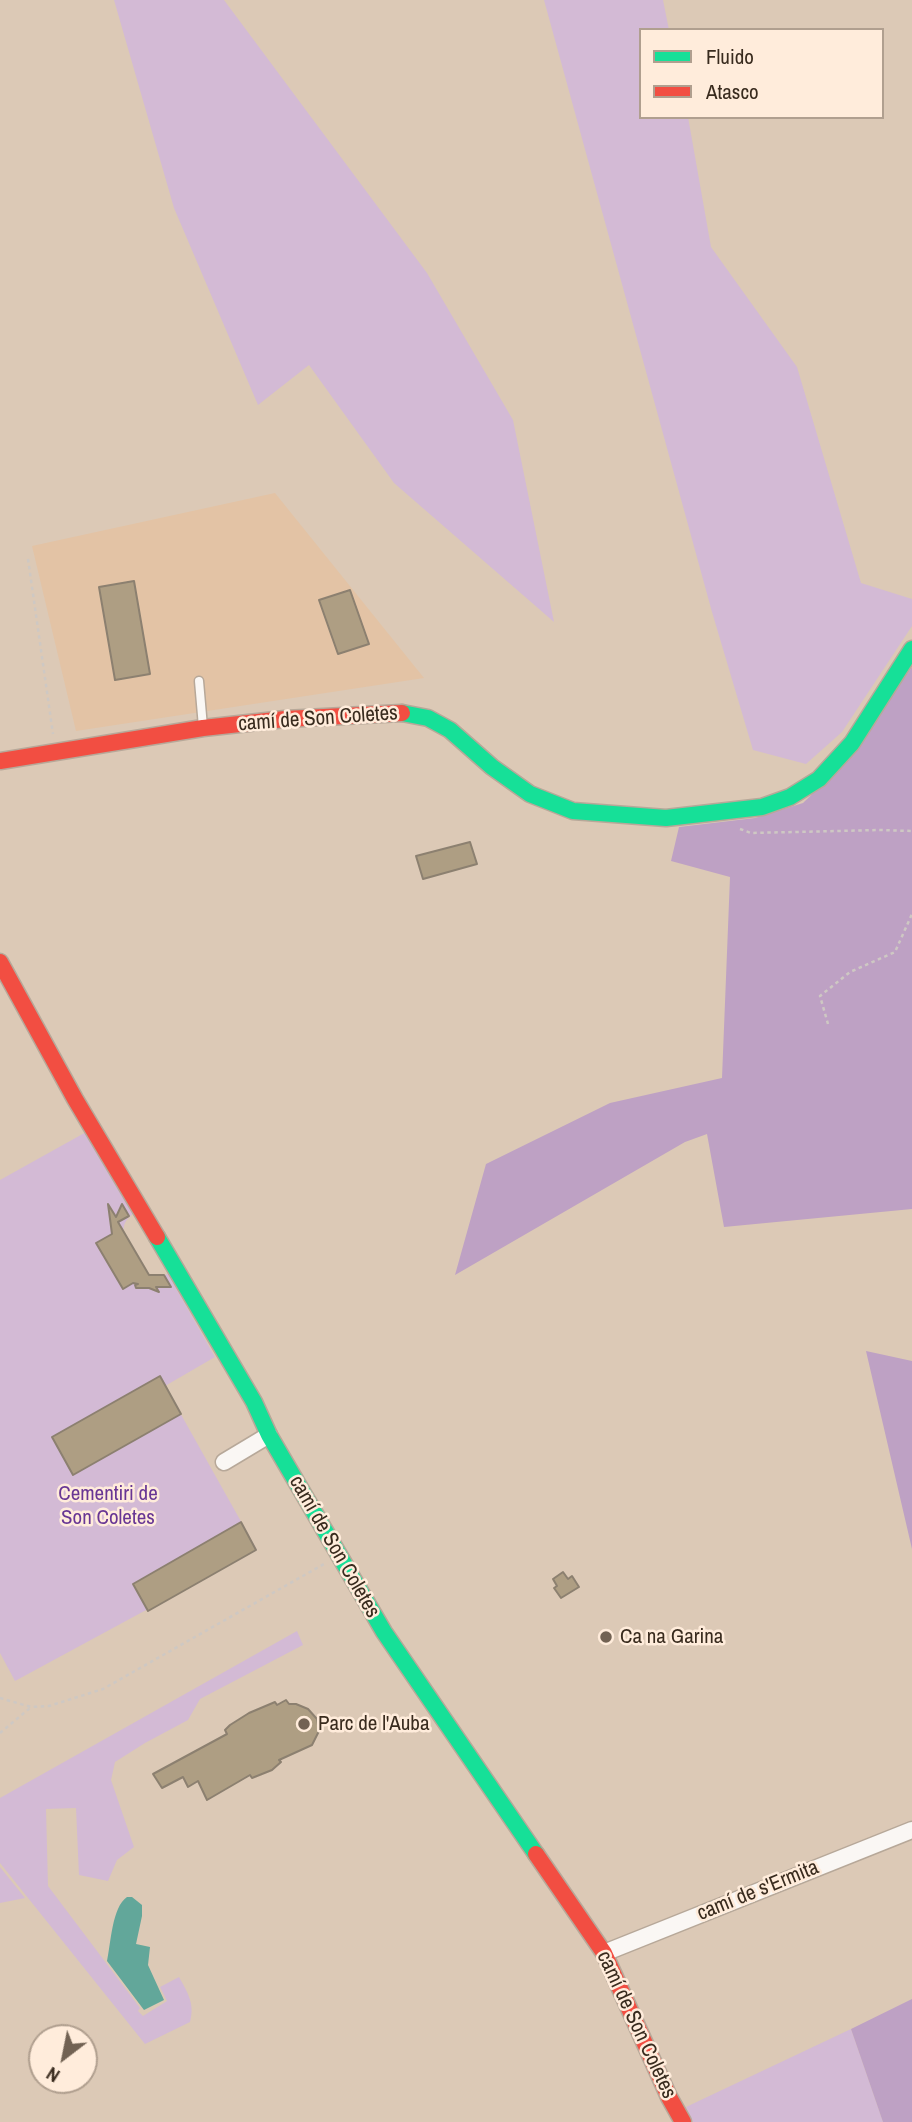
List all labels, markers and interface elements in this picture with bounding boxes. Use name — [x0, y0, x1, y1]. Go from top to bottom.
legend — [639, 28, 884, 119]
text: Fluido — [706, 42, 754, 71]
text: Atasco — [706, 77, 759, 106]
street label: camí de Son Coletes — [237, 701, 399, 737]
street label: camí de Son Coletes — [283, 1471, 385, 1623]
park label: Cementiri de Son Coletes — [58, 1481, 158, 1531]
place label: Ca na Garina — [620, 1624, 723, 1650]
marker: Ca na Garina — [598, 1629, 614, 1645]
place label: Parc de l'Auba — [318, 1711, 429, 1737]
marker: Parc de l'Auba — [296, 1716, 312, 1732]
street label: camí de s'Ermita — [694, 1855, 822, 1927]
street label: camí de Son Coletes — [591, 1947, 681, 2103]
north arrow — [28, 2024, 98, 2094]
text: N — [41, 2061, 65, 2089]

